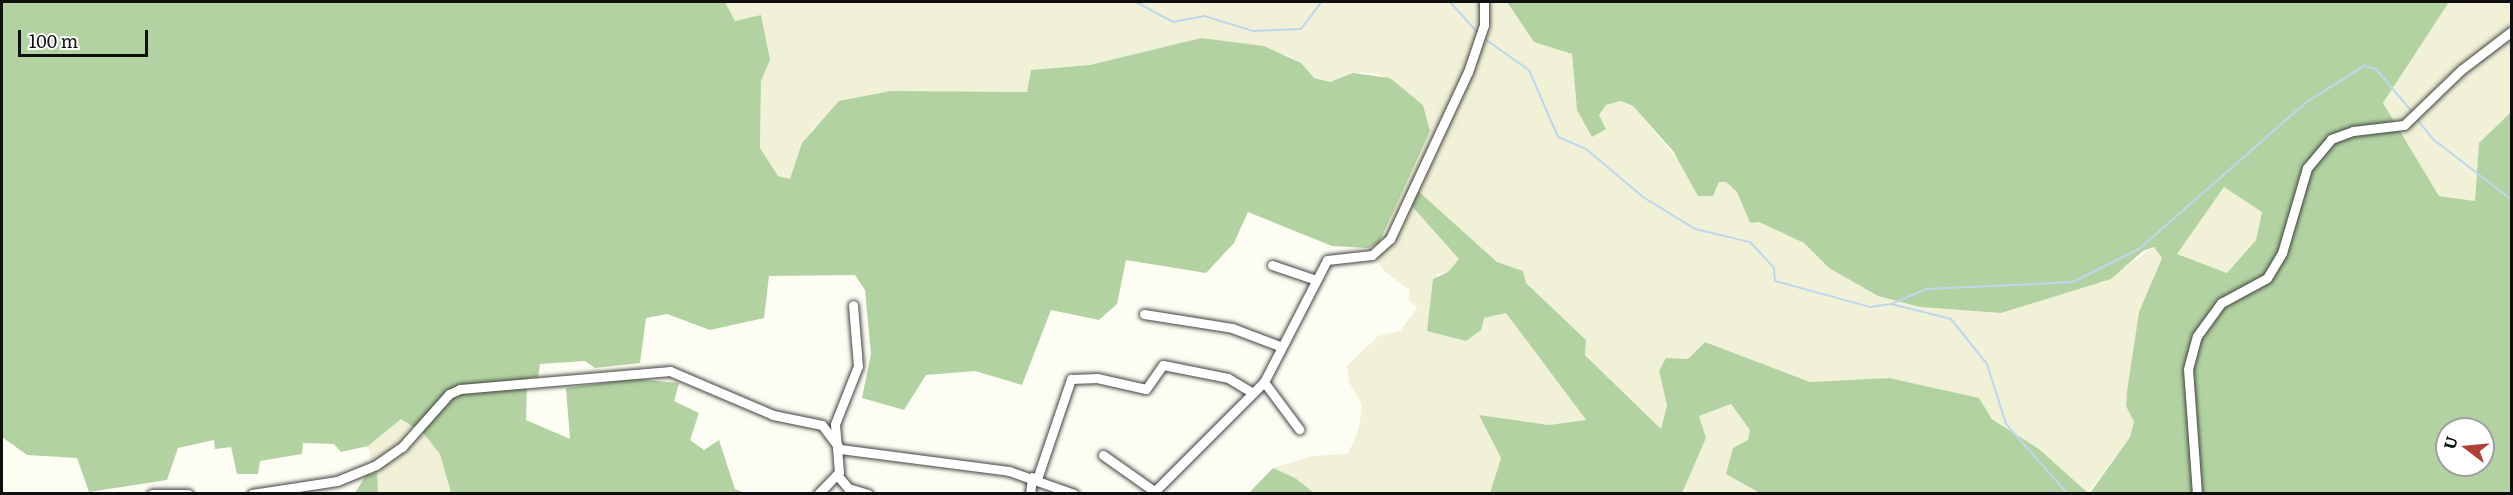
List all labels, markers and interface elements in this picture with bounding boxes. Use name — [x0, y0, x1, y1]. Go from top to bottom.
scale bar — [21, 18, 152, 56]
text: 100 m — [29, 27, 78, 54]
north arrow — [2435, 417, 2495, 477]
text: U — [2436, 433, 2463, 452]

